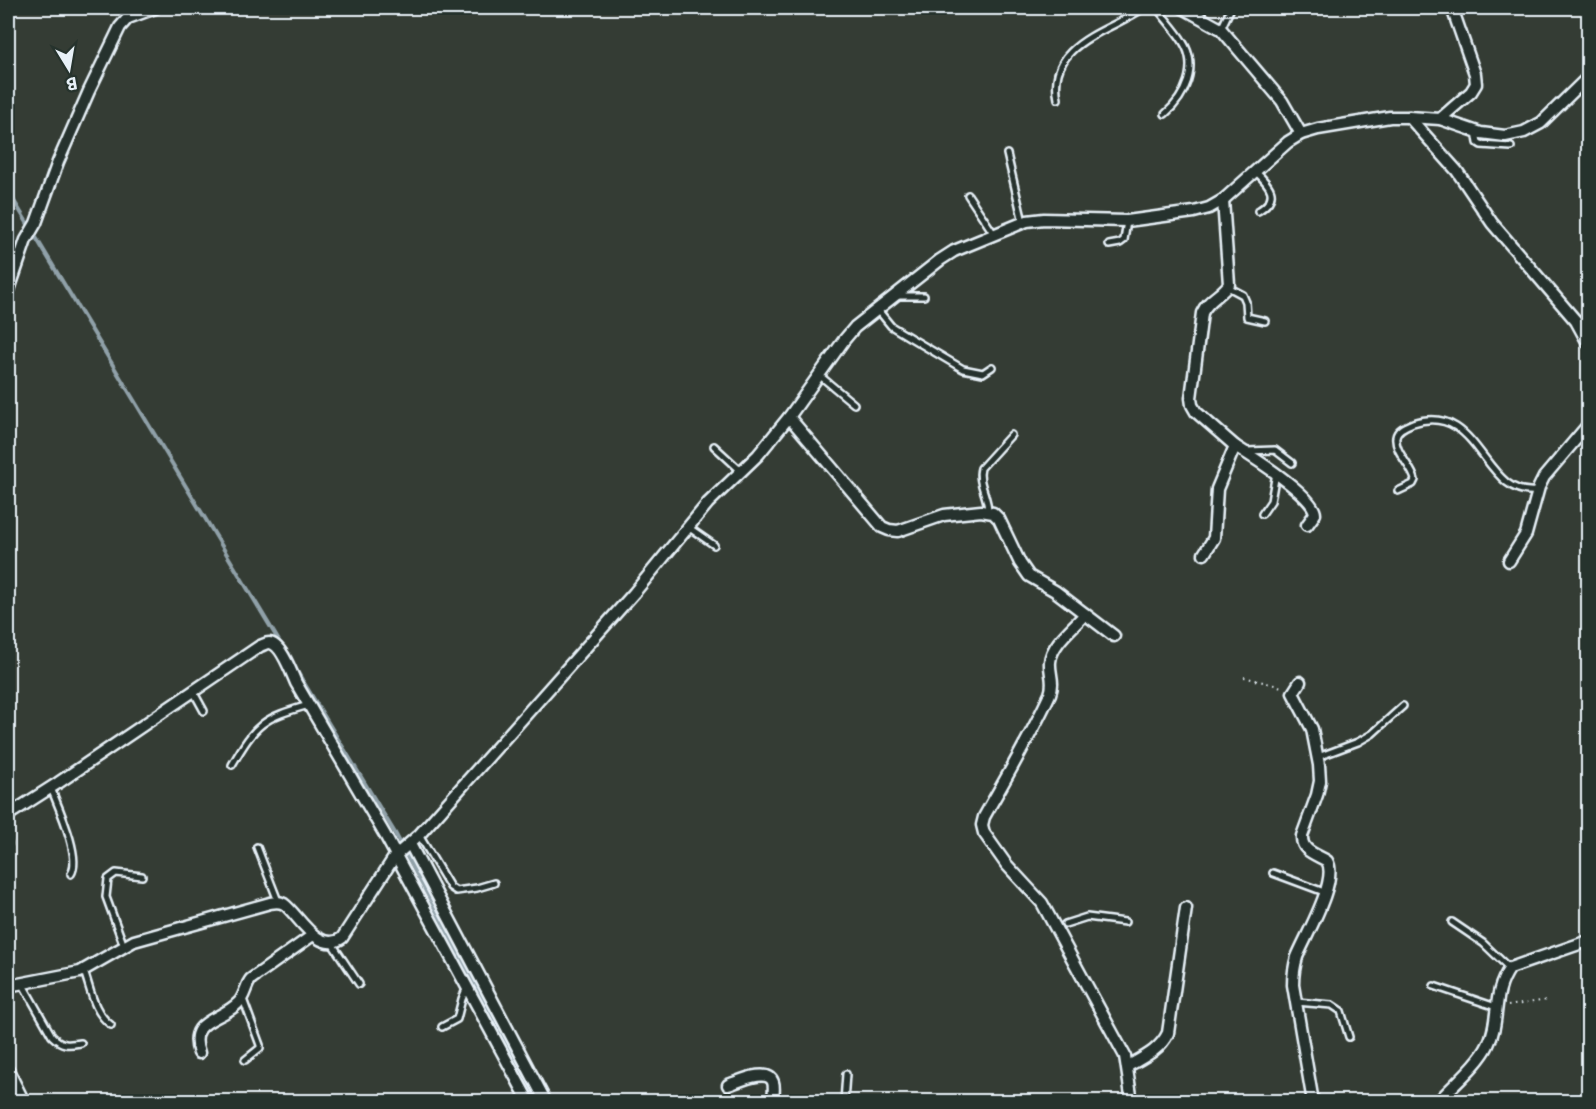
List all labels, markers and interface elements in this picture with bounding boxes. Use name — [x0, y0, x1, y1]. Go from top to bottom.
north arrow — [39, 39, 99, 99]
text: B — [64, 72, 80, 98]

